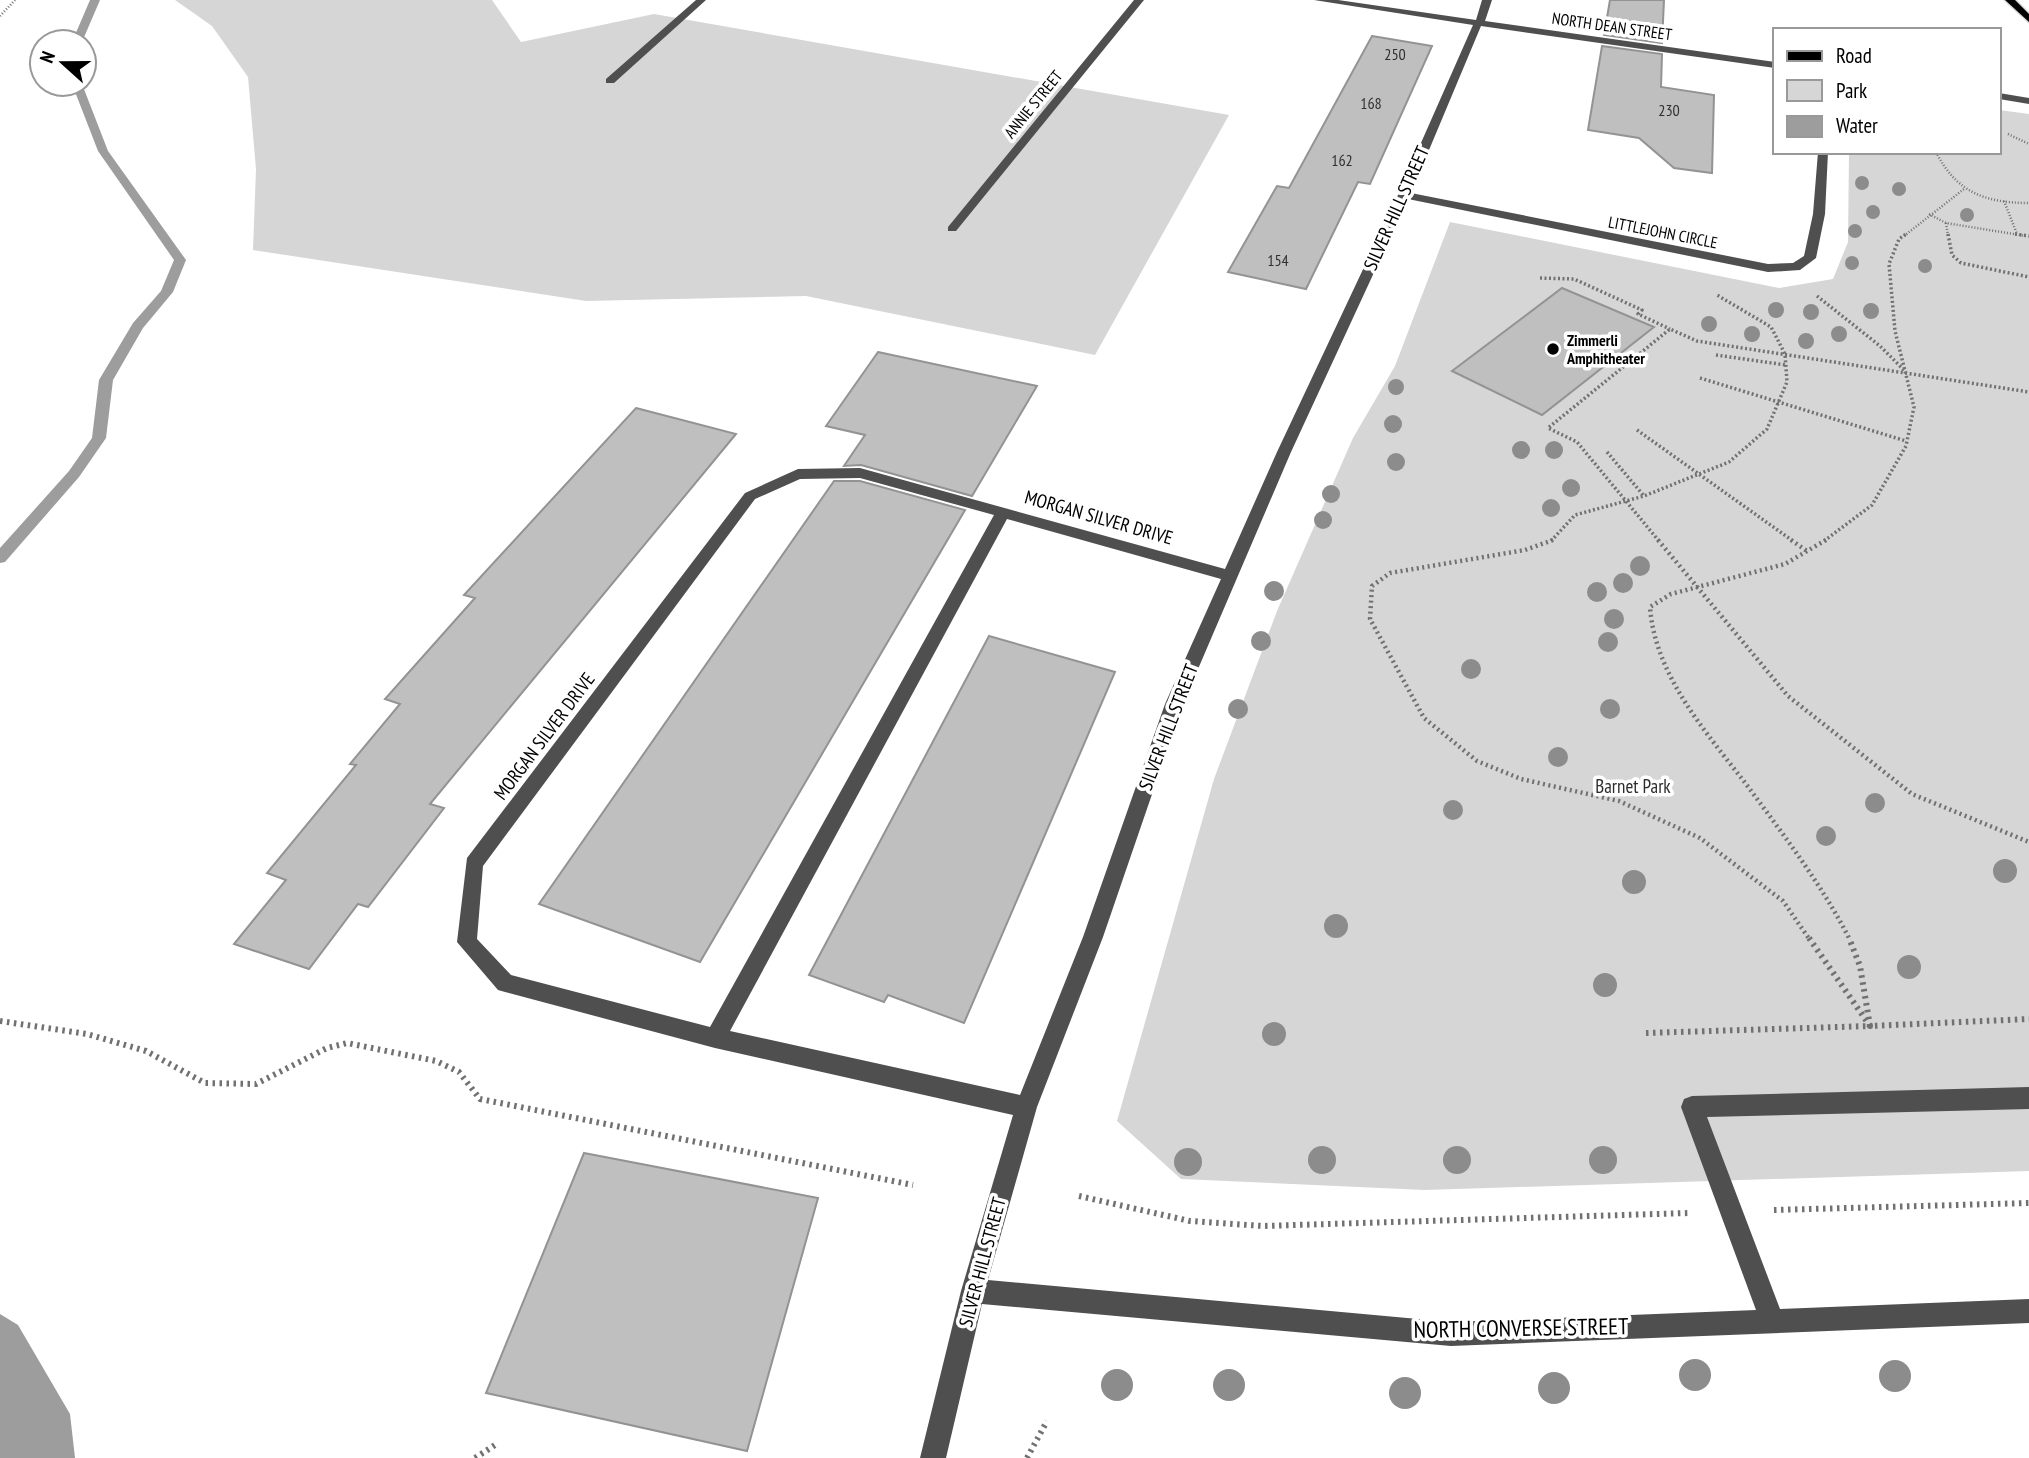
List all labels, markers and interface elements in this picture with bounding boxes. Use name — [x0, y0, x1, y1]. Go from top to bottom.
street label: NORTH DEAN STREET — [1551, 8, 1673, 44]
north arrow — [28, 28, 98, 98]
legend — [1773, 28, 2001, 154]
text: Road — [1836, 42, 1872, 69]
house number: 250 — [1384, 44, 1406, 64]
text: N — [34, 48, 60, 66]
street label: ANNIE STREET — [1000, 66, 1066, 142]
text: Park — [1836, 77, 1867, 104]
house number: 168 — [1360, 93, 1382, 113]
house number: 230 — [1658, 100, 1680, 120]
text: Water — [1836, 112, 1878, 139]
street label: SILVER HILL STREET — [1358, 142, 1434, 274]
house number: 162 — [1331, 150, 1353, 170]
street label: LITTLEJOHN CIRCLE — [1607, 212, 1719, 252]
house number: 154 — [1267, 250, 1289, 270]
place label: Zimmerli Amphitheater — [1566, 330, 1645, 368]
marker: Zimmerli Amphitheater — [1545, 341, 1561, 357]
street label: MORGAN SILVER DRIVE — [1022, 484, 1176, 550]
street label: SILVER HILL STREET — [1133, 660, 1203, 793]
street label: MORGAN SILVER DRIVE — [488, 668, 600, 804]
park label: Barnet Park — [1595, 774, 1671, 798]
street label: SILVER HILL STREET — [953, 1194, 1011, 1329]
street label: NORTH CONVERSE STREET — [1413, 1311, 1629, 1344]

